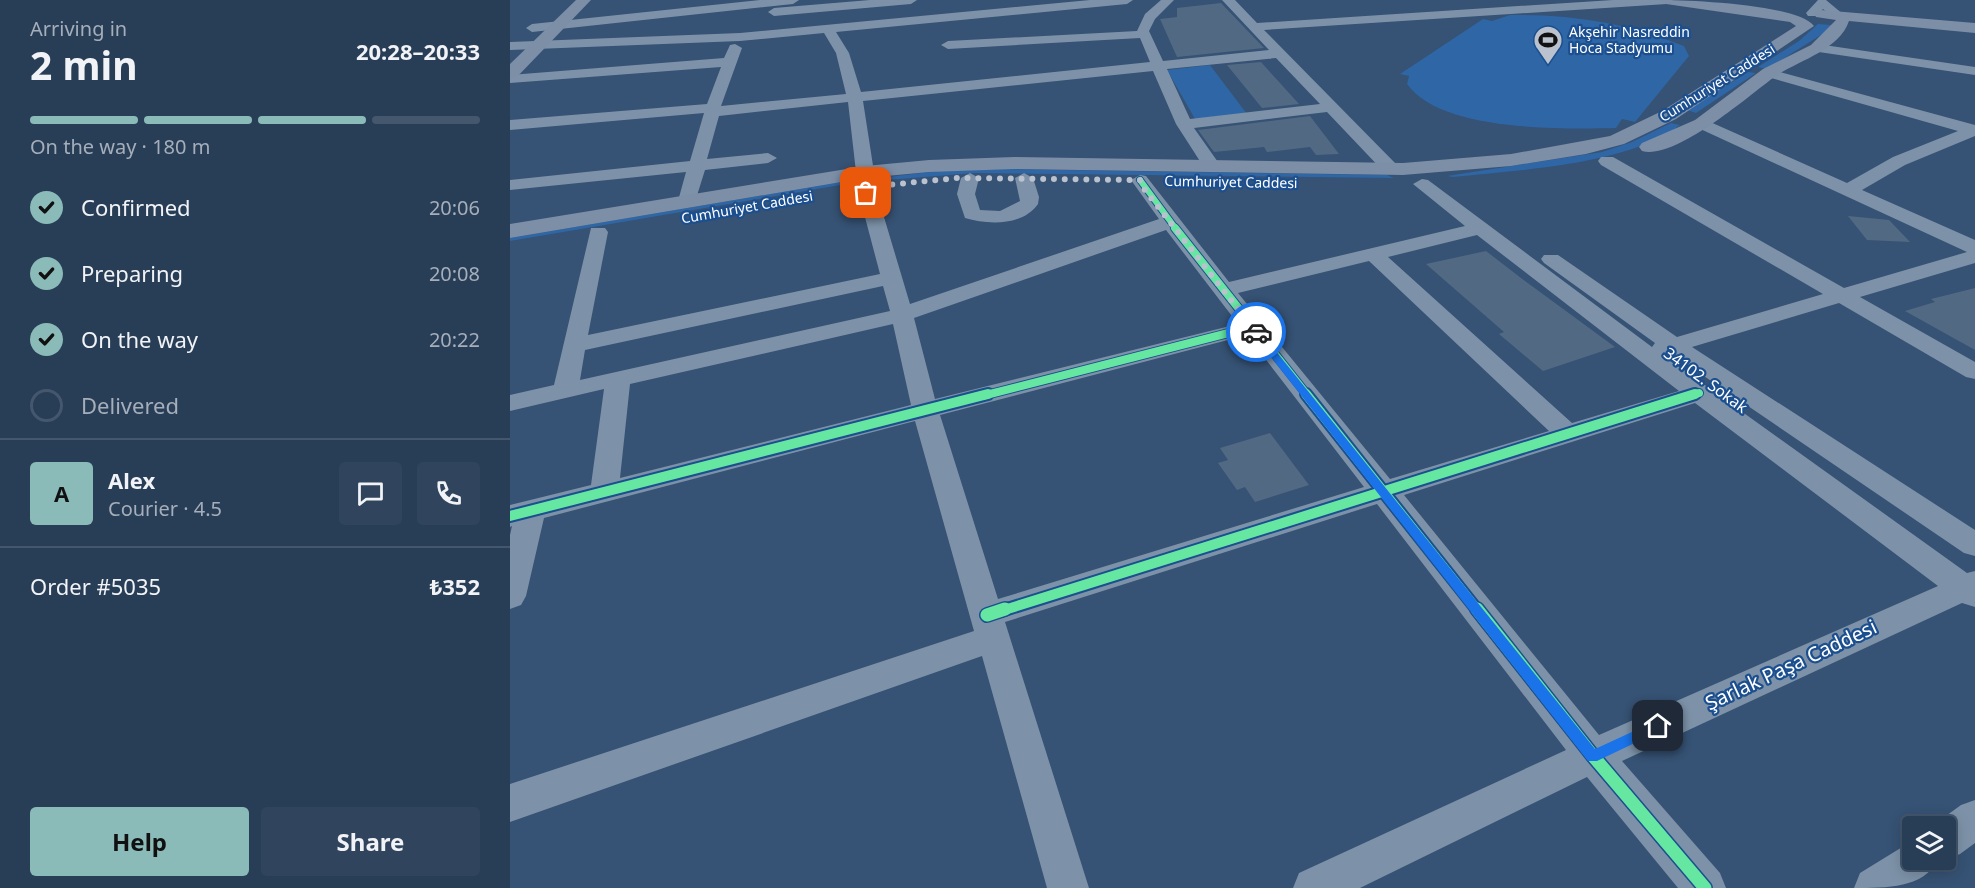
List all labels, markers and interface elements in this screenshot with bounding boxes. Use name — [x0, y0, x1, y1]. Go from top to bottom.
text: Arriving in — [30, 15, 127, 42]
place label: Akşehir Nasreddin Hoca Stadyumu — [1569, 22, 1690, 57]
sports icon: Akşehir Nasreddin Hoca Stadyumu — [1532, 24, 1564, 66]
text: 20:28–20:33 — [356, 36, 480, 66]
text: 2 min — [30, 38, 137, 91]
street label: Cumhuriyet Caddesi — [1655, 39, 1778, 126]
text: On the way · 180 m — [30, 133, 210, 160]
pin — [840, 167, 891, 218]
street label: Cumhuriyet Caddesi — [1164, 171, 1298, 192]
icon: bag — [849, 176, 882, 209]
street label: Cumhuriyet Caddesi — [680, 186, 814, 227]
icon: check — [30, 191, 63, 224]
text: Confirmed — [81, 192, 191, 222]
text: 20:06 — [429, 194, 480, 221]
icon: check — [30, 257, 63, 290]
text: Preparing — [81, 258, 183, 288]
text: 20:08 — [429, 260, 480, 287]
courier — [1226, 302, 1286, 362]
icon: car — [1240, 316, 1273, 349]
icon: check — [30, 323, 63, 356]
text: On the way — [81, 324, 198, 354]
text: 20:22 — [429, 326, 480, 353]
street label: 34102. Sokak — [1660, 342, 1753, 418]
text: Delivered — [81, 390, 179, 420]
button: chat — [339, 462, 402, 525]
button: phone — [417, 462, 480, 525]
text: Alex — [108, 465, 155, 495]
text: A — [54, 478, 69, 508]
text: Courier · 4.5 — [108, 495, 222, 522]
text: Order #5035 — [30, 571, 161, 601]
text: ₺352 — [430, 571, 480, 601]
street label: Şarlak Paşa Caddesi — [1701, 613, 1881, 716]
pin — [1632, 700, 1683, 751]
icon: home — [1641, 709, 1674, 742]
button: Help — [30, 807, 249, 876]
button: Share — [261, 807, 480, 876]
map controls — [1902, 816, 1956, 870]
button: layers — [1902, 816, 1956, 870]

